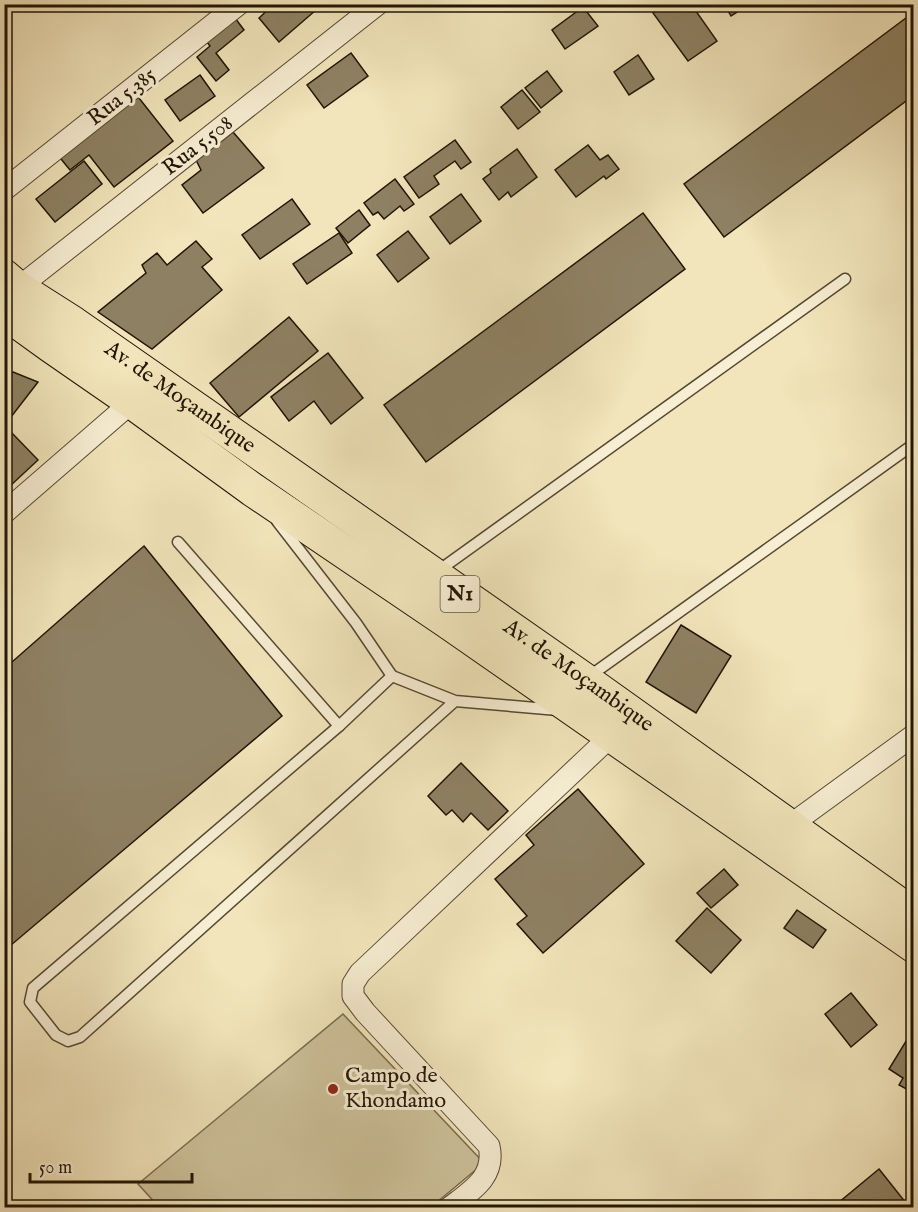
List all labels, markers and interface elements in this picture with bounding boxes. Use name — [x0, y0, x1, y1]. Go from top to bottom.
street label: Rua 5.385 — [82, 61, 162, 133]
street label: Rua 5.508 — [157, 110, 239, 182]
street label: Av. de Moçambique — [98, 335, 261, 460]
road number: N1 — [440, 576, 480, 612]
street label: Av. de Moçambique — [497, 613, 659, 739]
place label: Campo de Khondamo — [345, 1062, 446, 1115]
marker: Campo de Khondamo — [326, 1082, 340, 1096]
scale bar — [30, 1146, 192, 1184]
text: 50 m — [39, 1157, 72, 1180]

